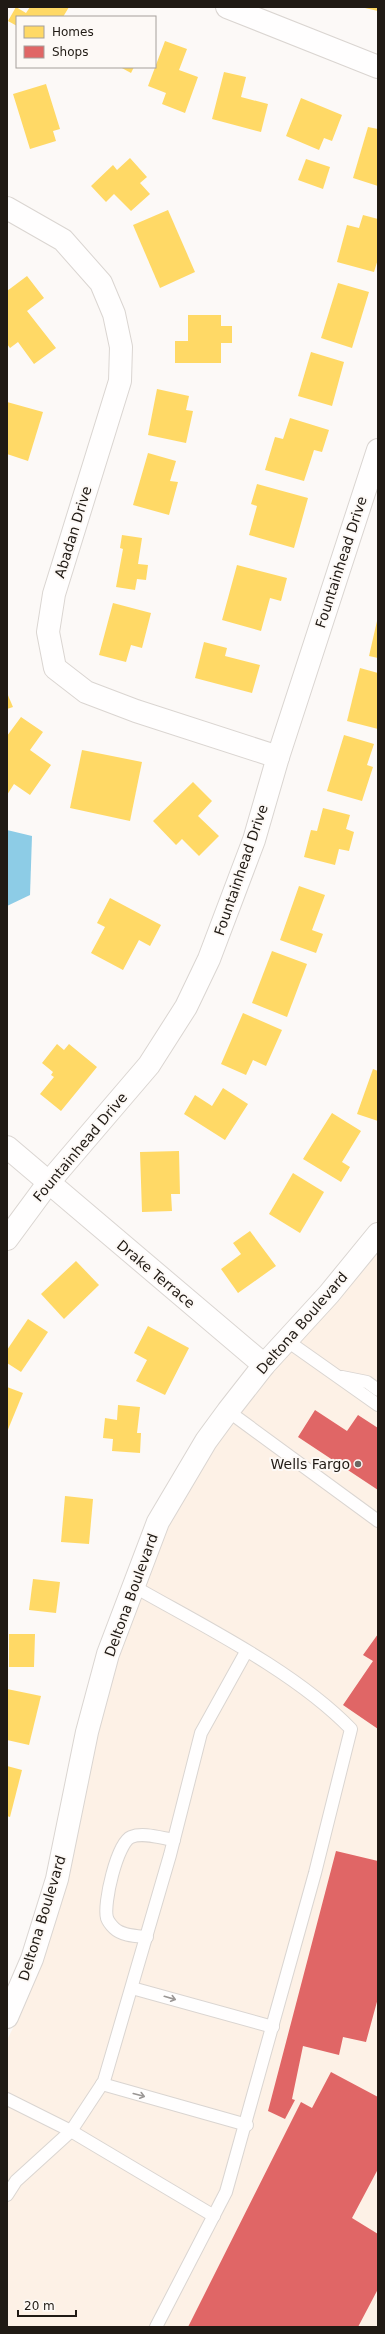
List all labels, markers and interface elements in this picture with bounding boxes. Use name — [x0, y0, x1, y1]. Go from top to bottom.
legend — [16, 16, 156, 68]
text: Homes — [52, 25, 94, 39]
text: Shops — [52, 45, 88, 59]
street label: Abadan Drive — [51, 484, 95, 580]
street label: Fountainhead Drive — [312, 494, 370, 630]
street label: Fountainhead Drive — [211, 802, 271, 938]
street label: Fountainhead Drive — [30, 1089, 130, 1205]
street label: Drake Terrace — [114, 1237, 198, 1311]
street label: Deltona Boulevard — [253, 1269, 351, 1377]
place label: Wells Fargo — [271, 1456, 350, 1472]
marker: Wells Fargo — [353, 1459, 363, 1469]
street label: Deltona Boulevard — [101, 1531, 161, 1659]
street label: Deltona Boulevard — [15, 1853, 69, 1983]
one-way arrow — [163, 1995, 176, 2003]
one-way arrow — [133, 2091, 146, 2099]
scale bar — [18, 2292, 76, 2318]
text: 20 m — [24, 2299, 55, 2313]

